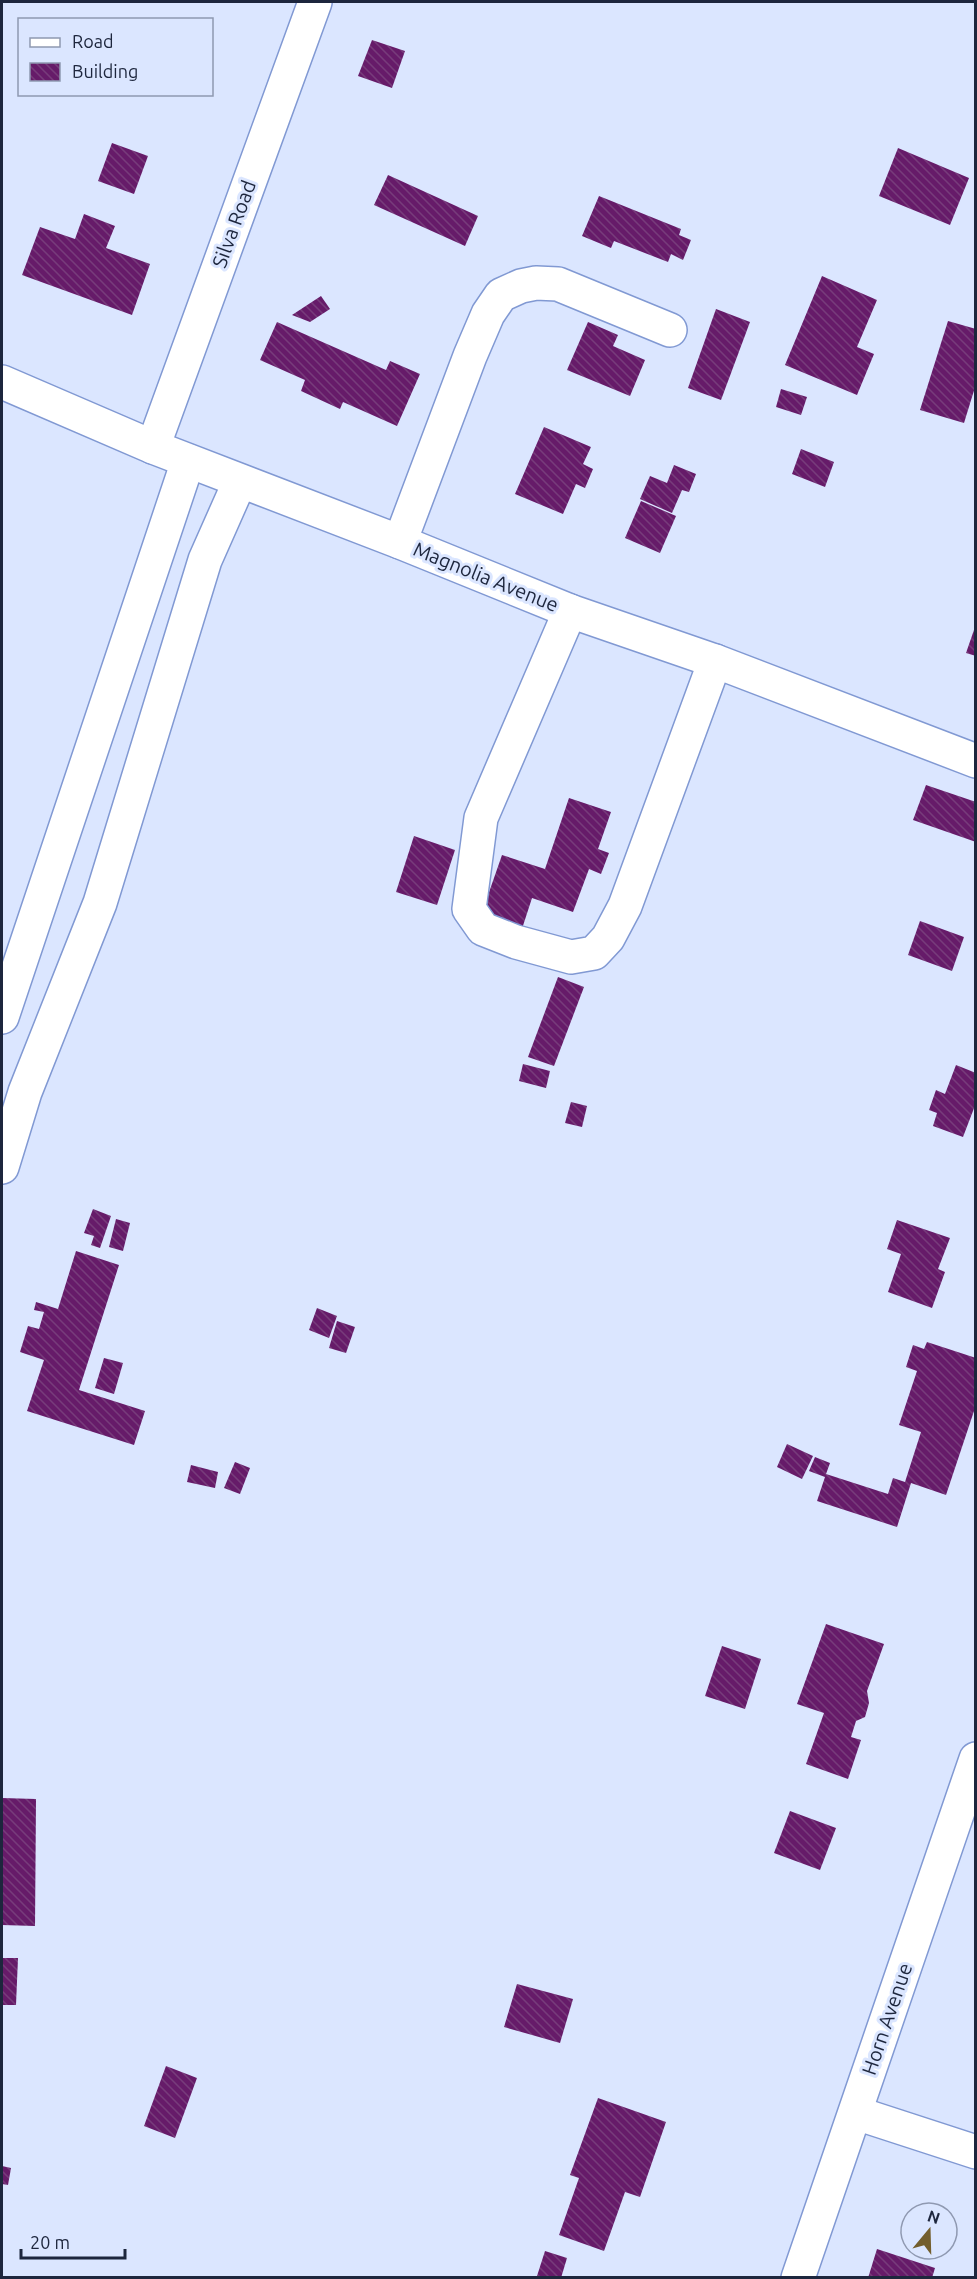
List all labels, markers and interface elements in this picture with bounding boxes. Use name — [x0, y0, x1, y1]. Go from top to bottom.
legend — [18, 18, 213, 96]
text: Road — [72, 31, 114, 51]
text: Building — [72, 61, 138, 81]
street label: Silva Road — [207, 177, 260, 271]
street label: Magnolia Avenue — [410, 537, 562, 616]
street label: Horn Avenue — [857, 1960, 916, 2078]
north arrow — [899, 2201, 959, 2261]
text: N — [925, 2206, 942, 2227]
scale bar — [21, 2222, 124, 2260]
text: 20 m — [30, 2232, 70, 2252]

